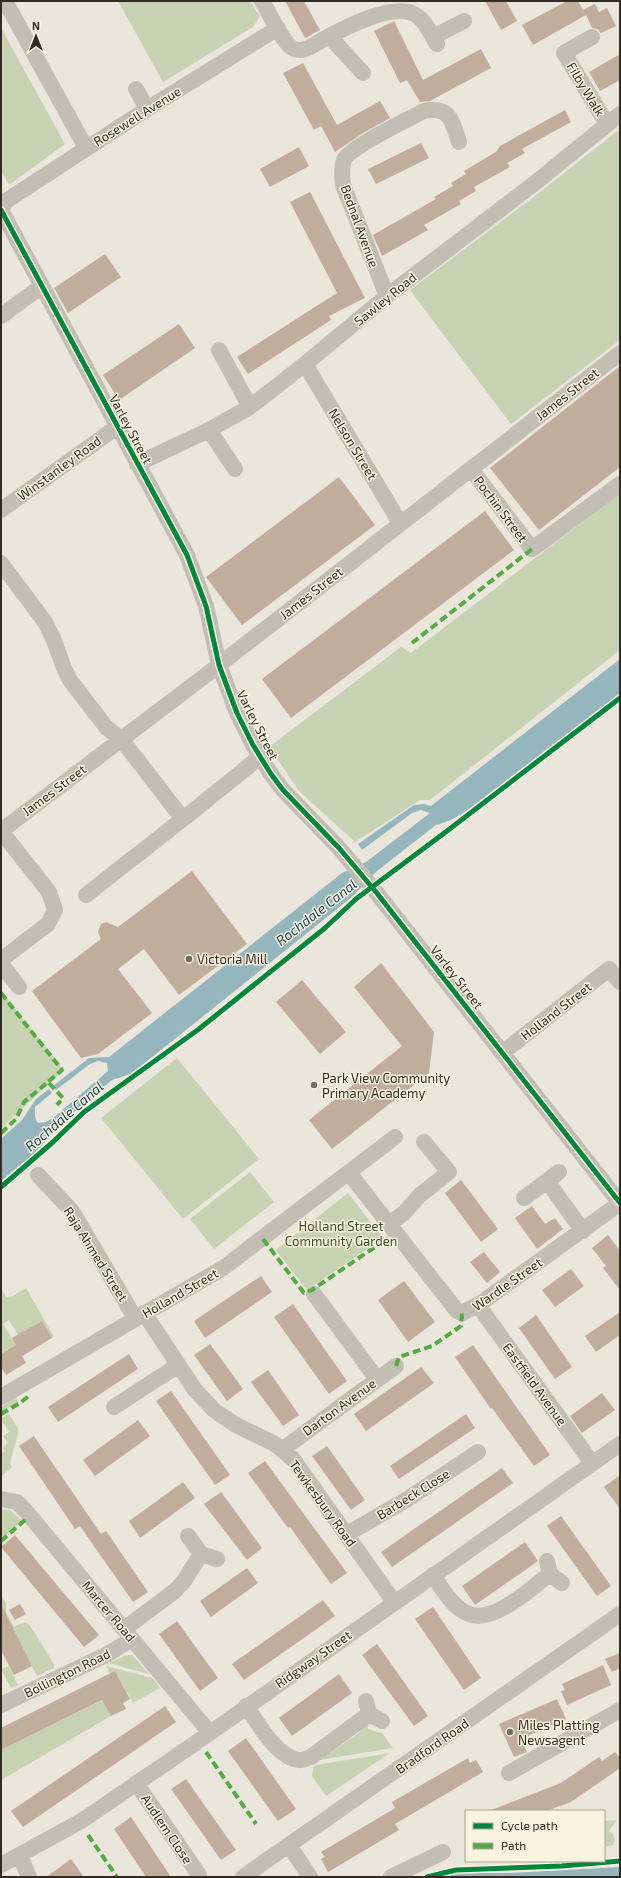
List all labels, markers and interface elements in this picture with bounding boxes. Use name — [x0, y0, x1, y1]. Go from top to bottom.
north arrow — [16, 16, 56, 56]
text: N — [32, 19, 40, 32]
street label: Filby Walk — [564, 59, 609, 119]
street label: Rosewell Avenue — [90, 83, 184, 149]
street label: Bednal Avenue — [338, 182, 382, 270]
street label: Sawley Road — [351, 269, 419, 329]
street label: James Street — [532, 364, 602, 424]
street label: Varley Street — [106, 392, 156, 466]
street label: Nelson Street — [325, 405, 381, 483]
street label: Winstanley Road — [14, 432, 104, 504]
street label: Pochin Street — [471, 473, 531, 545]
street label: James Street — [276, 563, 346, 623]
street label: Varley Street — [234, 687, 282, 763]
street label: James Street — [19, 761, 89, 819]
water label: Rochdale Canal — [272, 875, 360, 949]
street label: Varley Street — [427, 942, 487, 1012]
place label: Victoria Mill — [197, 951, 268, 967]
marker: Victoria Mill — [184, 954, 194, 964]
street label: Holland Street — [518, 979, 594, 1043]
place label: Park View Community Primary Academy — [322, 1070, 450, 1101]
water label: Rochdale Canal — [21, 1077, 107, 1155]
marker: Park View Community Primary Academy — [309, 1080, 319, 1090]
street label: Raja Ahmed Street — [60, 1204, 132, 1304]
park label: Holland Street Community Garden — [285, 1218, 397, 1249]
street label: Wardle Street — [469, 1254, 545, 1314]
street label: Holland Street — [139, 1265, 221, 1321]
street label: Eastfield Avenue — [500, 1340, 570, 1428]
street label: Darton Avenue — [299, 1375, 379, 1439]
street label: Tewkesbury Road — [286, 1457, 360, 1549]
street label: Barbeck Close — [374, 1465, 452, 1523]
street label: Marcer Road — [79, 1577, 139, 1645]
street label: Ridgway Street — [272, 1627, 354, 1691]
street label: Bollington Road — [21, 1645, 113, 1701]
street label: Bradford Road — [392, 1715, 472, 1777]
place label: Miles Platting Newsagent — [518, 1717, 600, 1748]
marker: Miles Platting Newsagent — [505, 1727, 515, 1737]
street label: Audlem Close — [138, 1791, 196, 1867]
legend — [465, 1810, 605, 1862]
text: Cycle path — [501, 1818, 558, 1832]
text: Path — [501, 1838, 526, 1852]

